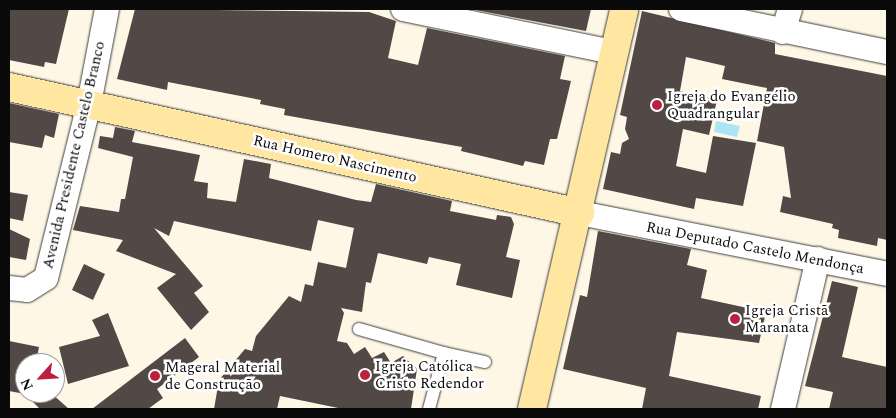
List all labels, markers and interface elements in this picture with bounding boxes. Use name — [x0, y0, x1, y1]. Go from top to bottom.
street label: Avenida Presidente Castelo Branco — [39, 39, 109, 271]
place label: Igreja do Evangélio Quadrangular — [667, 87, 796, 122]
marker: Igreja do Evangélio Quadrangular — [651, 99, 663, 111]
street label: Rua Homero Nascimento — [251, 131, 419, 187]
street label: Rua Deputado Castelo Mendonça — [645, 218, 865, 278]
place label: Igreja Cristã Maranata — [745, 301, 828, 336]
marker: Igreja Cristã Maranata — [729, 313, 741, 325]
north arrow — [15, 353, 65, 403]
place label: Igreja Católica Cristo Redendor — [375, 357, 484, 392]
place label: Mageral Material de Construção — [165, 358, 280, 393]
marker: Igreja Católica Cristo Redendor — [359, 369, 371, 381]
marker: Mageral Material de Construção — [149, 370, 161, 382]
text: N — [15, 375, 39, 394]

